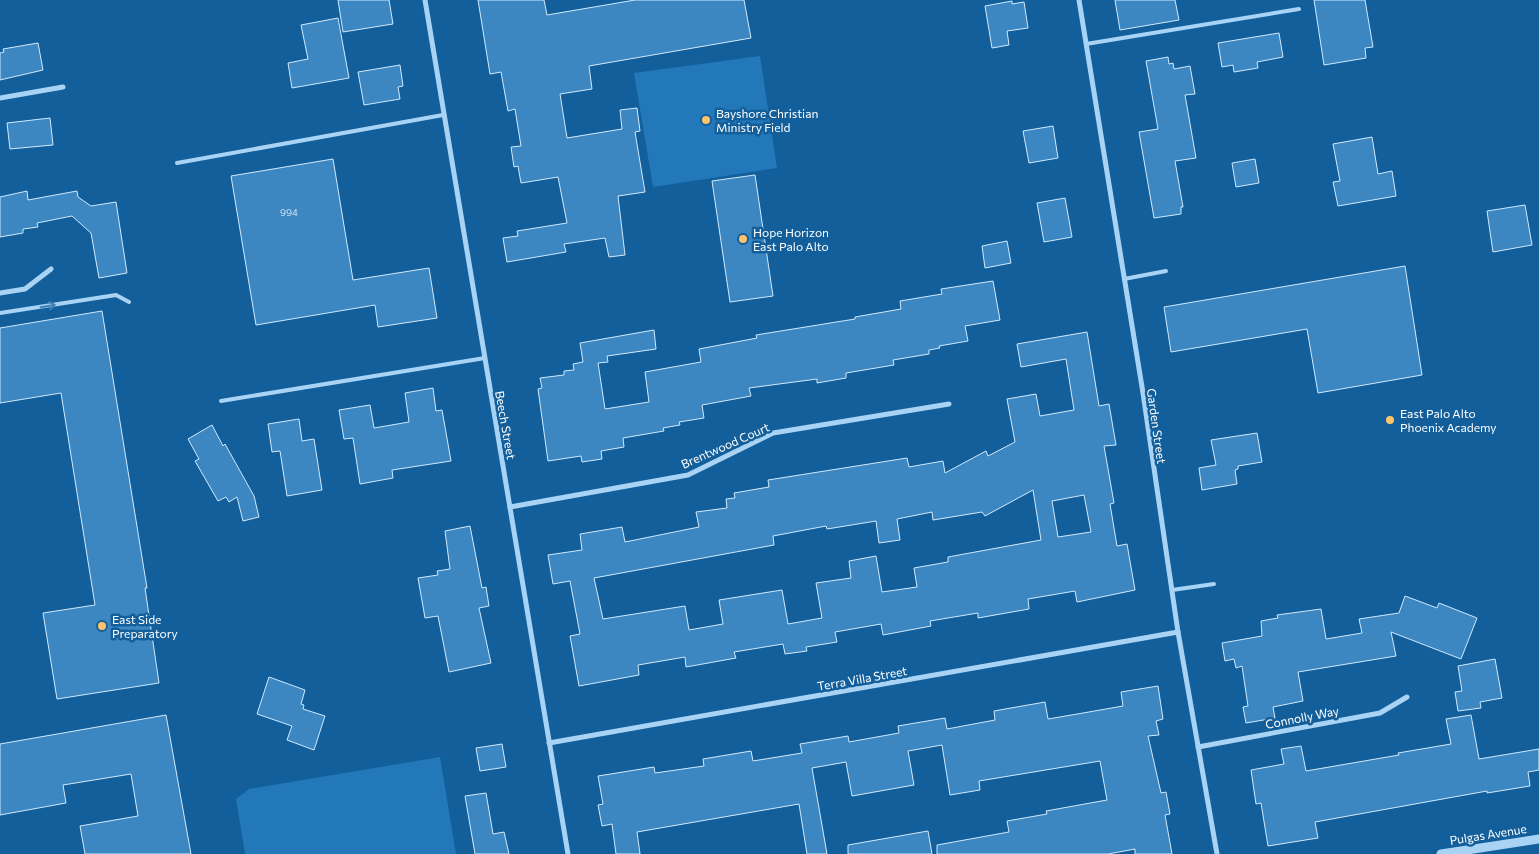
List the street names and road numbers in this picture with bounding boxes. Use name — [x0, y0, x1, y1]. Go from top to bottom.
street label: Garden Street — [1145, 387, 1169, 465]
street label: Beech Street — [493, 390, 519, 460]
street label: Brentwood Court — [679, 419, 771, 471]
street label: Terra Villa Street — [816, 663, 908, 693]
street label: Connolly Way — [1264, 703, 1340, 731]
street label: Pulgas Avenue — [1449, 821, 1527, 847]

